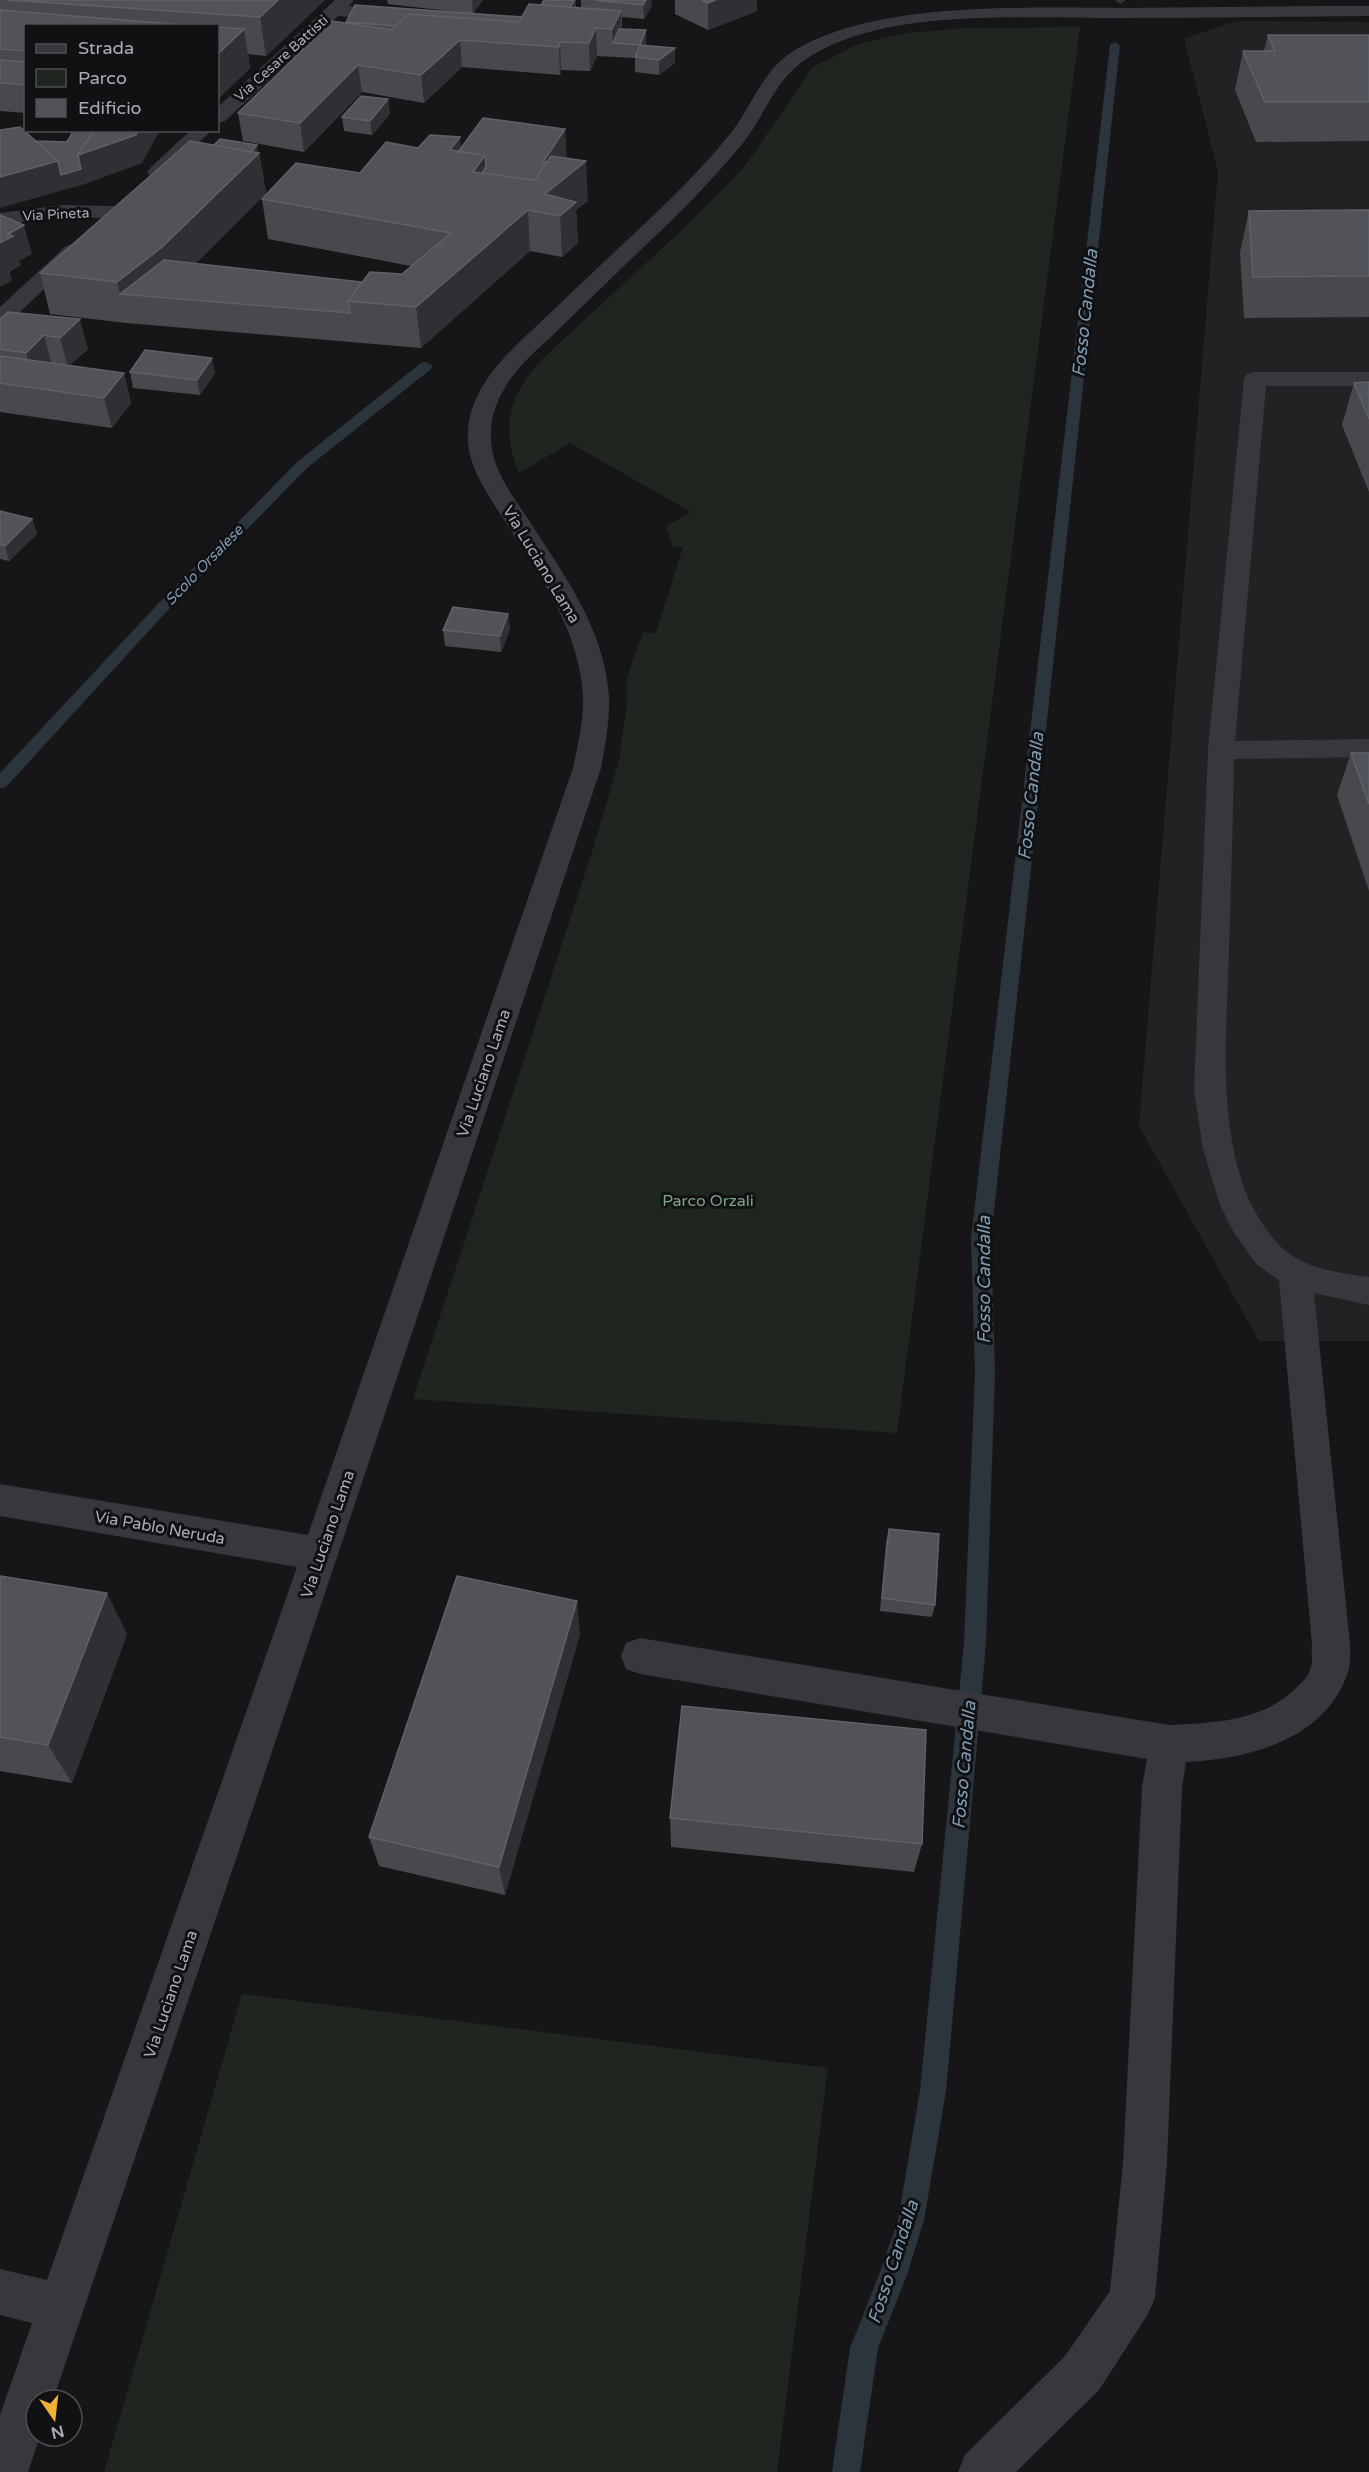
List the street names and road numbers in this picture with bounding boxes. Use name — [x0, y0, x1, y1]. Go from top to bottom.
street label: Via Cesare Battisti — [231, 12, 332, 105]
street label: Via Pineta — [22, 204, 90, 225]
street label: Via Luciano Lama — [498, 502, 584, 627]
street label: Via Luciano Lama — [453, 1007, 515, 1140]
street label: Via Luciano Lama — [297, 1468, 359, 1601]
street label: Via Pablo Neruda — [93, 1507, 227, 1549]
street label: Via Luciano Lama — [140, 1928, 202, 2061]

